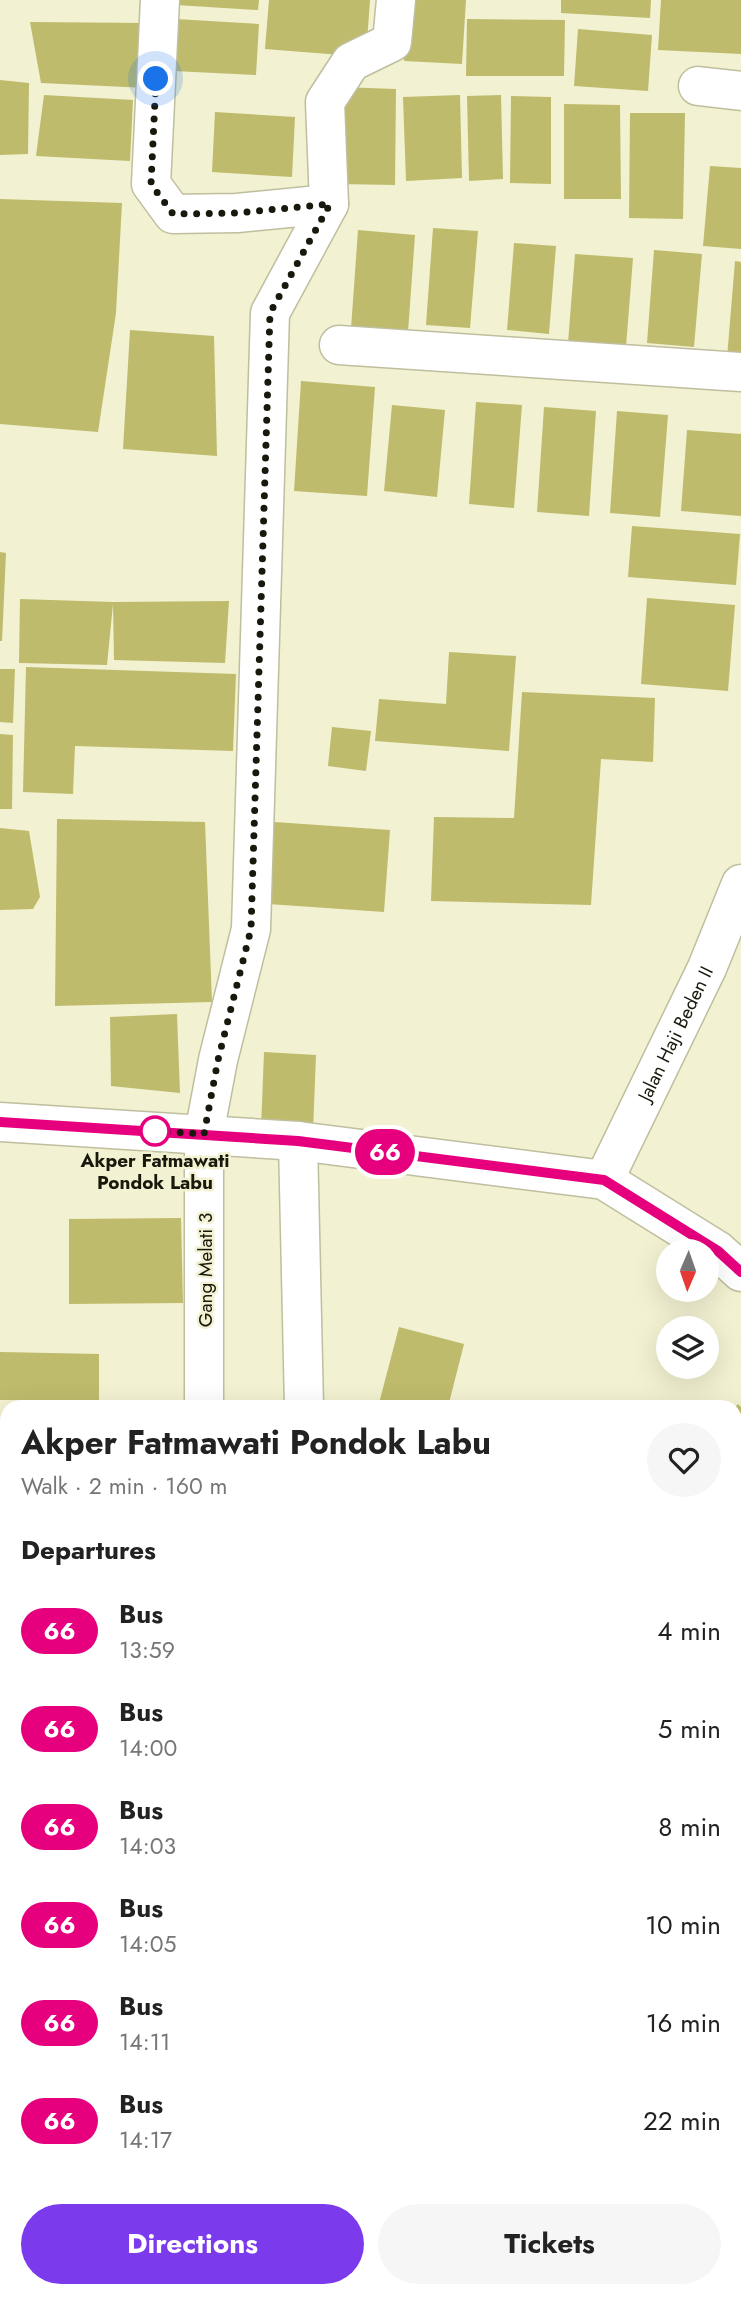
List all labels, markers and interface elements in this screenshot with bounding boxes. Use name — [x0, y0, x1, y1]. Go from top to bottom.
your location — [138, 61, 173, 96]
street label: Jalan Haji Beden II — [630, 961, 720, 1108]
marker: Akper Fatmawati Pondok Labu — [140, 1116, 170, 1146]
line badge: 66 — [354, 1129, 416, 1175]
text: 66 — [369, 1134, 401, 1169]
place label: Akper Fatmawati Pondok Labu — [80, 1147, 229, 1196]
street label: Gang Melati 3 — [192, 1213, 219, 1327]
north arrow — [656, 1239, 719, 1302]
map controls — [656, 1239, 719, 1379]
button: layers — [656, 1316, 719, 1379]
text: Akper Fatmawati Pondok Labu — [21, 1419, 491, 1466]
button: heart — [647, 1423, 721, 1497]
text: Walk · 2 min · 160 m — [21, 1469, 228, 1503]
text: Departures — [21, 1531, 156, 1569]
text: Bus — [119, 1595, 163, 1633]
text: 4 min — [657, 1612, 721, 1650]
text: 66 — [43, 1613, 76, 1648]
text: 13:59 — [119, 1633, 175, 1667]
text: Bus — [119, 1693, 163, 1731]
text: 5 min — [658, 1710, 721, 1748]
text: 66 — [43, 1711, 76, 1746]
text: 14:00 — [119, 1731, 177, 1765]
text: Bus — [119, 1791, 163, 1829]
text: 8 min — [658, 1808, 721, 1846]
text: 66 — [43, 1809, 76, 1844]
text: 14:03 — [119, 1829, 176, 1863]
text: Bus — [119, 1889, 163, 1927]
text: 10 min — [645, 1906, 721, 1944]
text: 66 — [43, 1907, 76, 1942]
text: 14:05 — [119, 1927, 176, 1961]
text: Bus — [119, 1987, 163, 2025]
text: 16 min — [646, 2004, 721, 2042]
text: 66 — [43, 2005, 76, 2040]
text: 14:11 — [119, 2025, 170, 2059]
text: Bus — [119, 2085, 163, 2123]
text: 22 min — [643, 2102, 721, 2140]
text: 66 — [43, 2103, 76, 2138]
text: 14:17 — [119, 2123, 172, 2157]
button: Directions — [21, 2204, 364, 2284]
button: Tickets — [378, 2204, 721, 2284]

